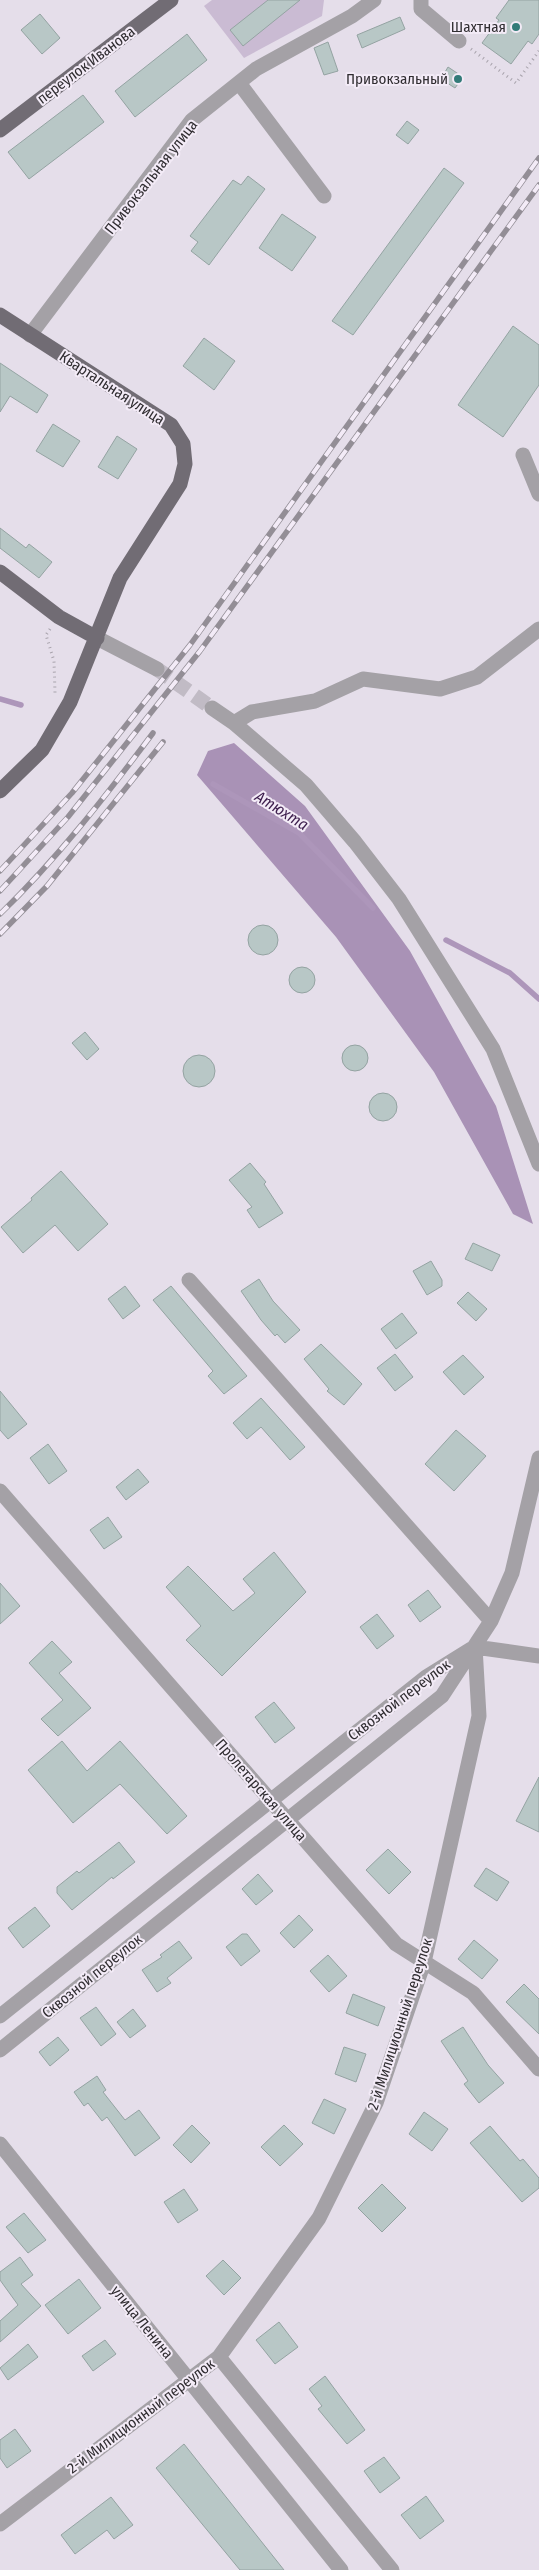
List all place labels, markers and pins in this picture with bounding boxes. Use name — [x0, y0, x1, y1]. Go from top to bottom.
place label: Шахтная — [451, 18, 506, 36]
marker: Шахтная — [510, 21, 522, 33]
place label: Привокзальный — [346, 70, 448, 88]
marker: Привокзальный — [452, 73, 464, 85]

